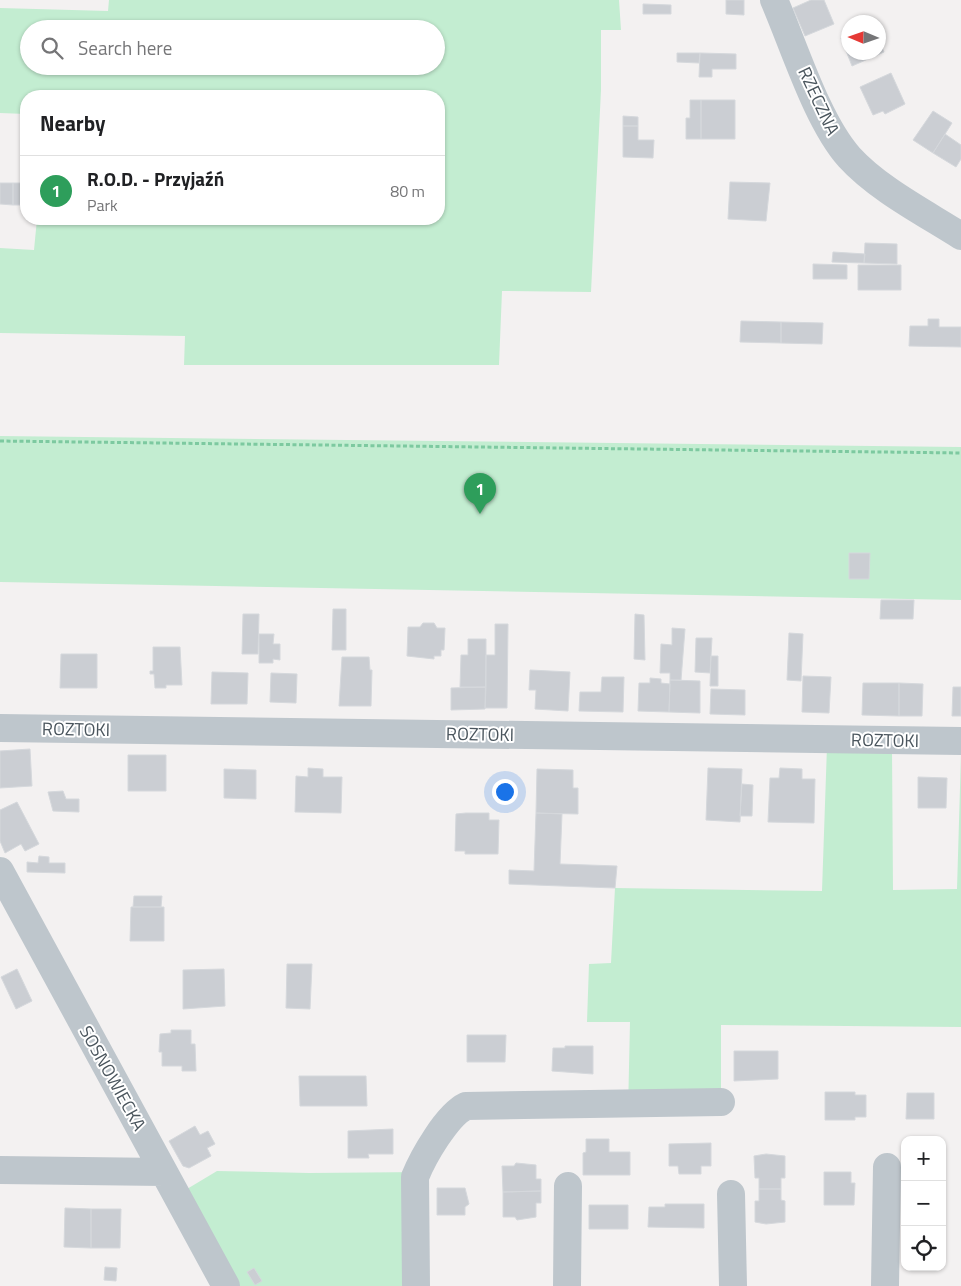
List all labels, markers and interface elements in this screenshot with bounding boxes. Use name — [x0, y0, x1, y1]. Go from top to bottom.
north arrow — [841, 15, 886, 60]
search box — [20, 20, 445, 75]
text: Search here — [78, 33, 172, 62]
icon: search — [38, 34, 66, 62]
street label: RZECZNA — [791, 62, 847, 140]
text: Nearby — [40, 107, 105, 139]
text: R.O.D. - Przyjaźń — [87, 164, 224, 193]
text: 1 — [52, 179, 60, 203]
text: 80 m — [390, 179, 425, 203]
text: Park — [87, 193, 118, 217]
pin: 1 — [464, 473, 496, 514]
street label: ROZTOKI — [42, 715, 110, 743]
street label: ROZTOKI — [446, 720, 514, 748]
street label: ROZTOKI — [851, 726, 919, 754]
your location — [492, 779, 518, 805]
street label: SOSNOWIECKA — [73, 1021, 153, 1136]
map controls — [901, 1136, 946, 1271]
button: + — [901, 1136, 946, 1181]
button: − — [901, 1181, 946, 1226]
button: locate — [901, 1226, 946, 1271]

